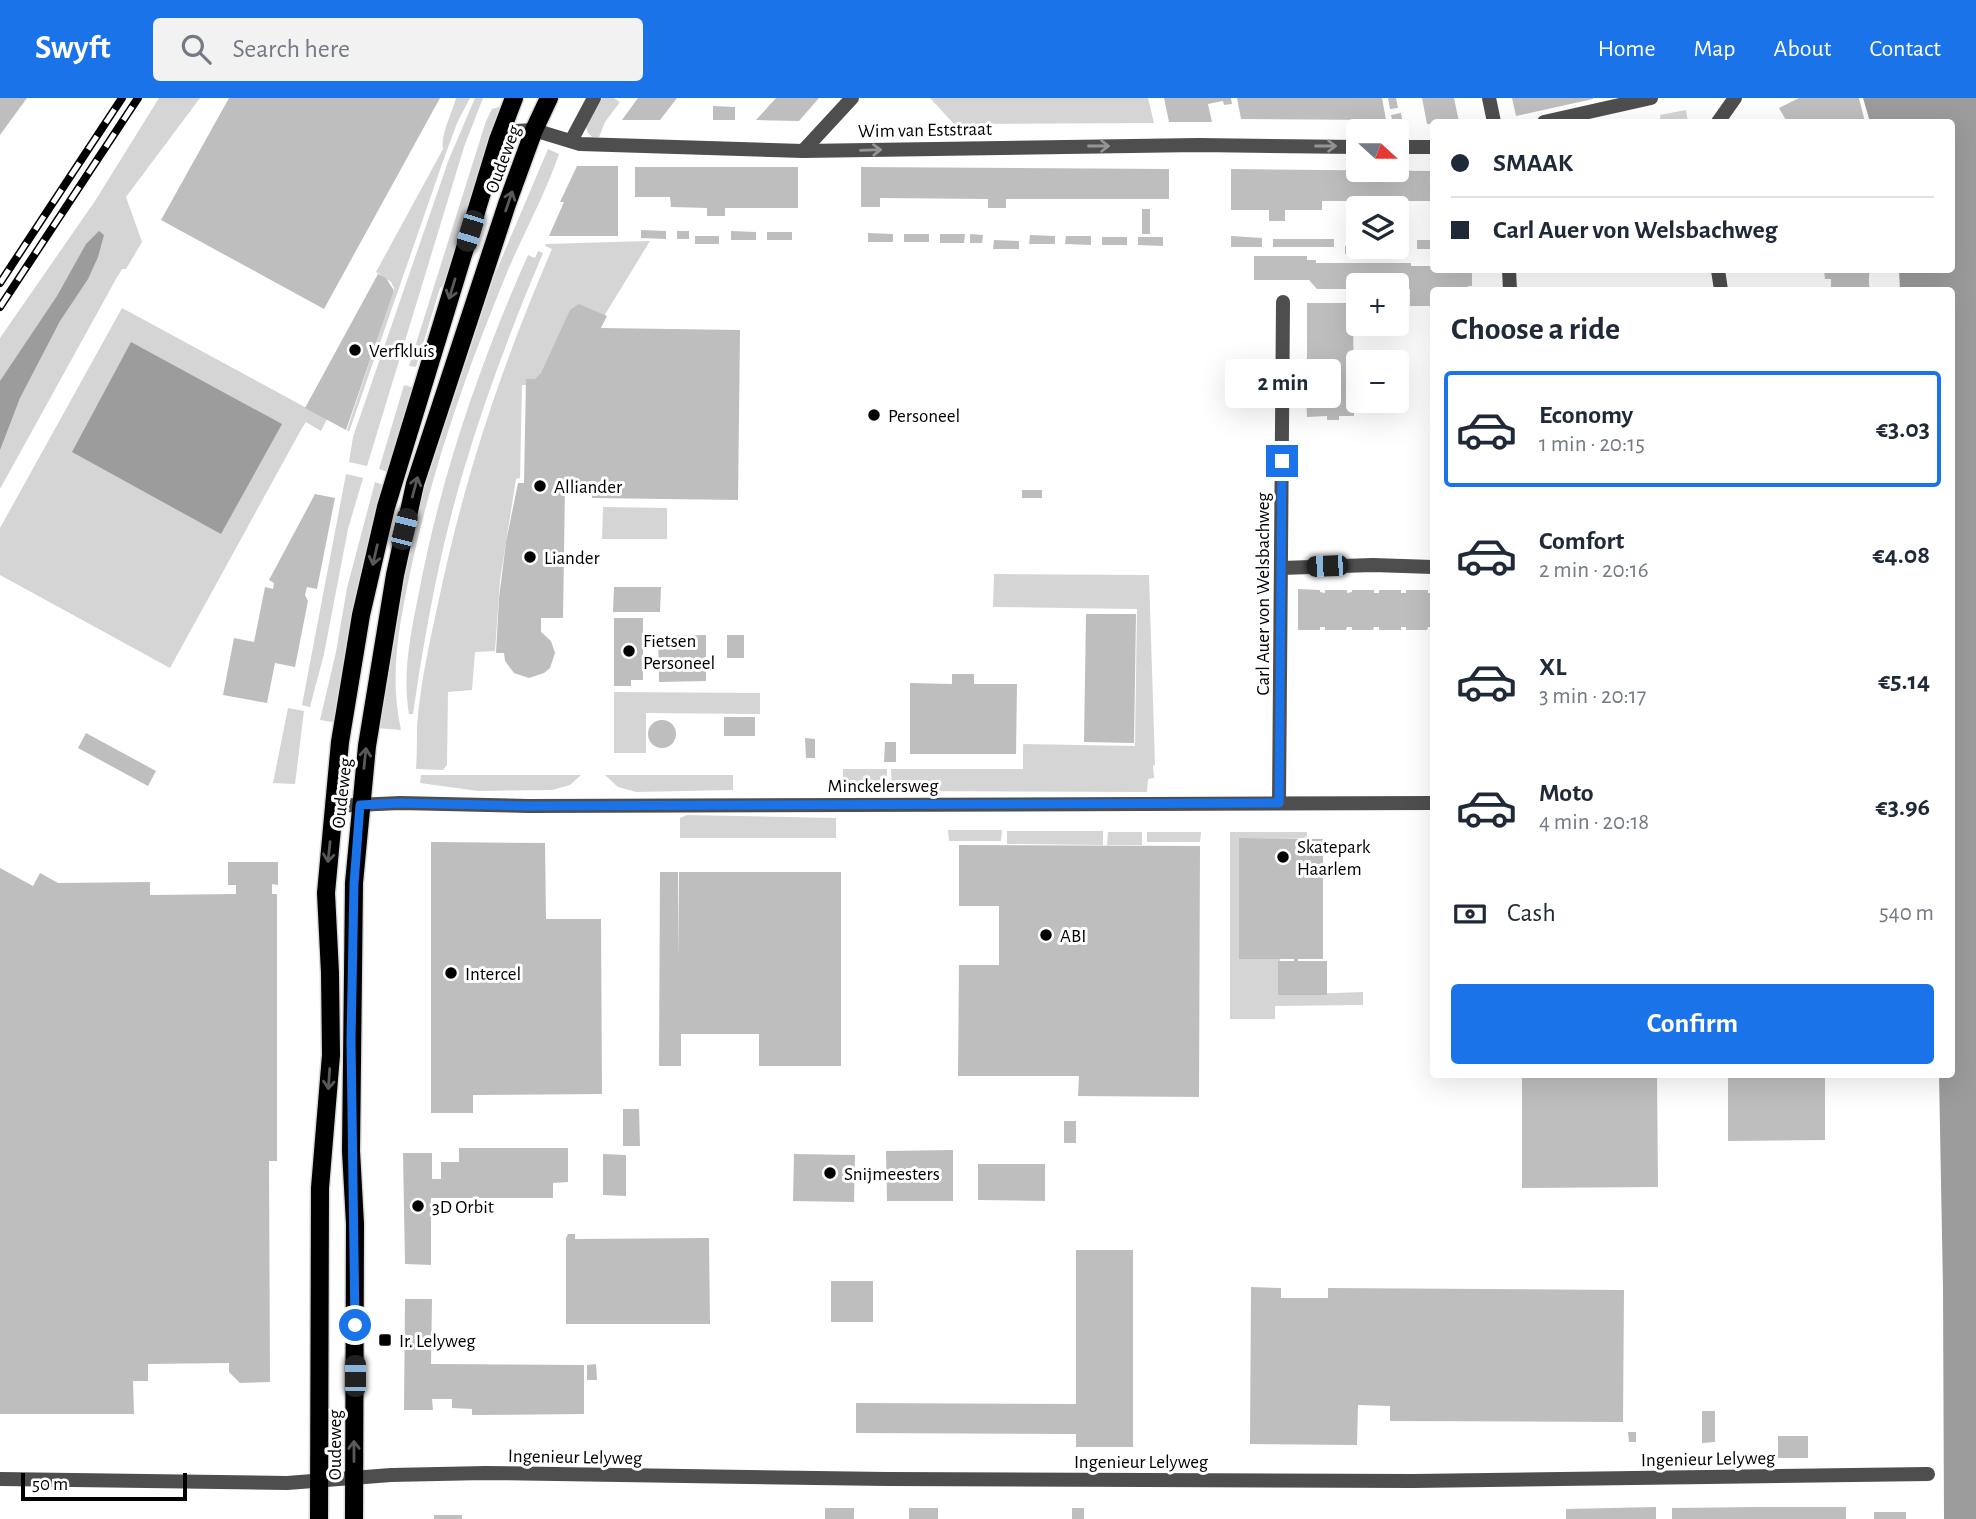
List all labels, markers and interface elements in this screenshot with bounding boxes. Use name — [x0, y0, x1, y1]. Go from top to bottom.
search box — [153, 18, 643, 81]
icon: search — [177, 30, 215, 68]
text: Swyft — [35, 32, 111, 65]
text: Search here — [233, 36, 350, 62]
text: Home — [1598, 37, 1656, 61]
text: Map — [1694, 37, 1736, 61]
text: About — [1774, 37, 1831, 61]
text: Contact — [1869, 37, 1941, 61]
north arrow — [1346, 119, 1409, 182]
map controls — [1346, 119, 1409, 413]
street label: Wim van Eststraat — [858, 120, 992, 141]
street label: Oudeweg — [482, 122, 525, 196]
one-way arrow — [1087, 139, 1110, 153]
one-way arrow — [1314, 139, 1337, 153]
one-way arrow — [860, 143, 883, 156]
text: SMAAK — [1493, 150, 1573, 176]
one-way arrow — [504, 190, 516, 212]
button: layers — [1346, 196, 1409, 259]
car — [454, 208, 487, 254]
text: Carl Auer von Welsbachweg — [1493, 217, 1777, 243]
button: + — [1346, 273, 1409, 336]
one-way arrow — [445, 278, 458, 300]
text: Choose a ride — [1451, 313, 1620, 345]
marker: Verfkluis — [347, 342, 363, 358]
place label: Verfkluis — [369, 342, 435, 361]
button: − — [1346, 350, 1409, 413]
callout: 2 min — [1224, 360, 1340, 408]
text: 2 min — [1257, 372, 1309, 395]
icon: car — [1455, 398, 1518, 461]
text: Economy — [1539, 402, 1633, 428]
marker: Personeel — [866, 407, 882, 423]
place label: Personeel — [888, 407, 960, 426]
text: €3.03 — [1876, 416, 1930, 442]
text: 1 min · 20:15 — [1539, 433, 1645, 456]
route end — [1266, 445, 1298, 477]
one-way arrow — [409, 476, 422, 498]
marker: Alliander — [532, 478, 548, 494]
place label: Alliander — [554, 478, 622, 497]
street label: Carl Auer von Welsbachweg — [1254, 492, 1273, 695]
car — [389, 506, 420, 552]
icon: car — [1455, 524, 1518, 587]
text: Comfort — [1539, 528, 1624, 554]
text: €4.08 — [1872, 542, 1930, 568]
one-way arrow — [368, 543, 381, 566]
marker: Liander — [522, 549, 538, 565]
place label: Liander — [544, 549, 600, 568]
car — [1306, 555, 1349, 577]
text: 2 min · 20:16 — [1539, 559, 1649, 582]
place label: Fietsen Personeel — [643, 632, 715, 673]
marker: Fietsen Personeel — [621, 643, 637, 659]
icon: car — [1455, 650, 1518, 713]
text: XL — [1539, 654, 1566, 680]
text: €5.14 — [1878, 668, 1930, 694]
text: 3 min · 20:17 — [1539, 685, 1646, 708]
one-way arrow — [359, 748, 372, 770]
street label: Oudeweg — [329, 756, 356, 829]
icon: car — [1455, 776, 1518, 839]
street label: Minckelersweg — [828, 777, 939, 796]
text: Moto — [1539, 780, 1594, 806]
text: €3.96 — [1876, 794, 1930, 820]
text: 4 min · 20:18 — [1539, 811, 1649, 834]
place label: Skatepark Haarlem — [1297, 838, 1371, 879]
one-way arrow — [322, 840, 335, 863]
marker: Skatepark Haarlem — [1275, 849, 1291, 865]
icon: cash — [1451, 895, 1489, 933]
text: Cash — [1507, 900, 1556, 926]
text: 540 m — [1879, 902, 1934, 925]
marker: ABI — [1038, 927, 1054, 943]
place label: ABI — [1060, 927, 1086, 946]
marker: Intercel — [443, 965, 459, 981]
place label: Intercel — [465, 965, 521, 984]
button: Confirm — [1451, 984, 1934, 1064]
one-way arrow — [323, 1067, 336, 1090]
marker: Snijmeesters — [822, 1165, 838, 1181]
place label: Snijmeesters — [844, 1165, 940, 1184]
marker: 3D Orbit — [410, 1198, 426, 1214]
place label: 3D Orbit — [432, 1198, 494, 1217]
route start — [339, 1309, 371, 1341]
marker: Ir. Lelyweg — [377, 1332, 393, 1348]
place label: Ir. Lelyweg — [399, 1332, 476, 1351]
car — [345, 1355, 366, 1397]
street label: Oudeweg — [326, 1409, 345, 1480]
one-way arrow — [347, 1440, 361, 1463]
street label: Ingenieur Lelyweg — [508, 1447, 643, 1468]
street label: Ingenieur Lelyweg — [1641, 1449, 1776, 1470]
street label: Ingenieur Lelyweg — [1074, 1453, 1209, 1472]
scale bar — [21, 1470, 187, 1502]
text: 50 m — [32, 1475, 68, 1494]

